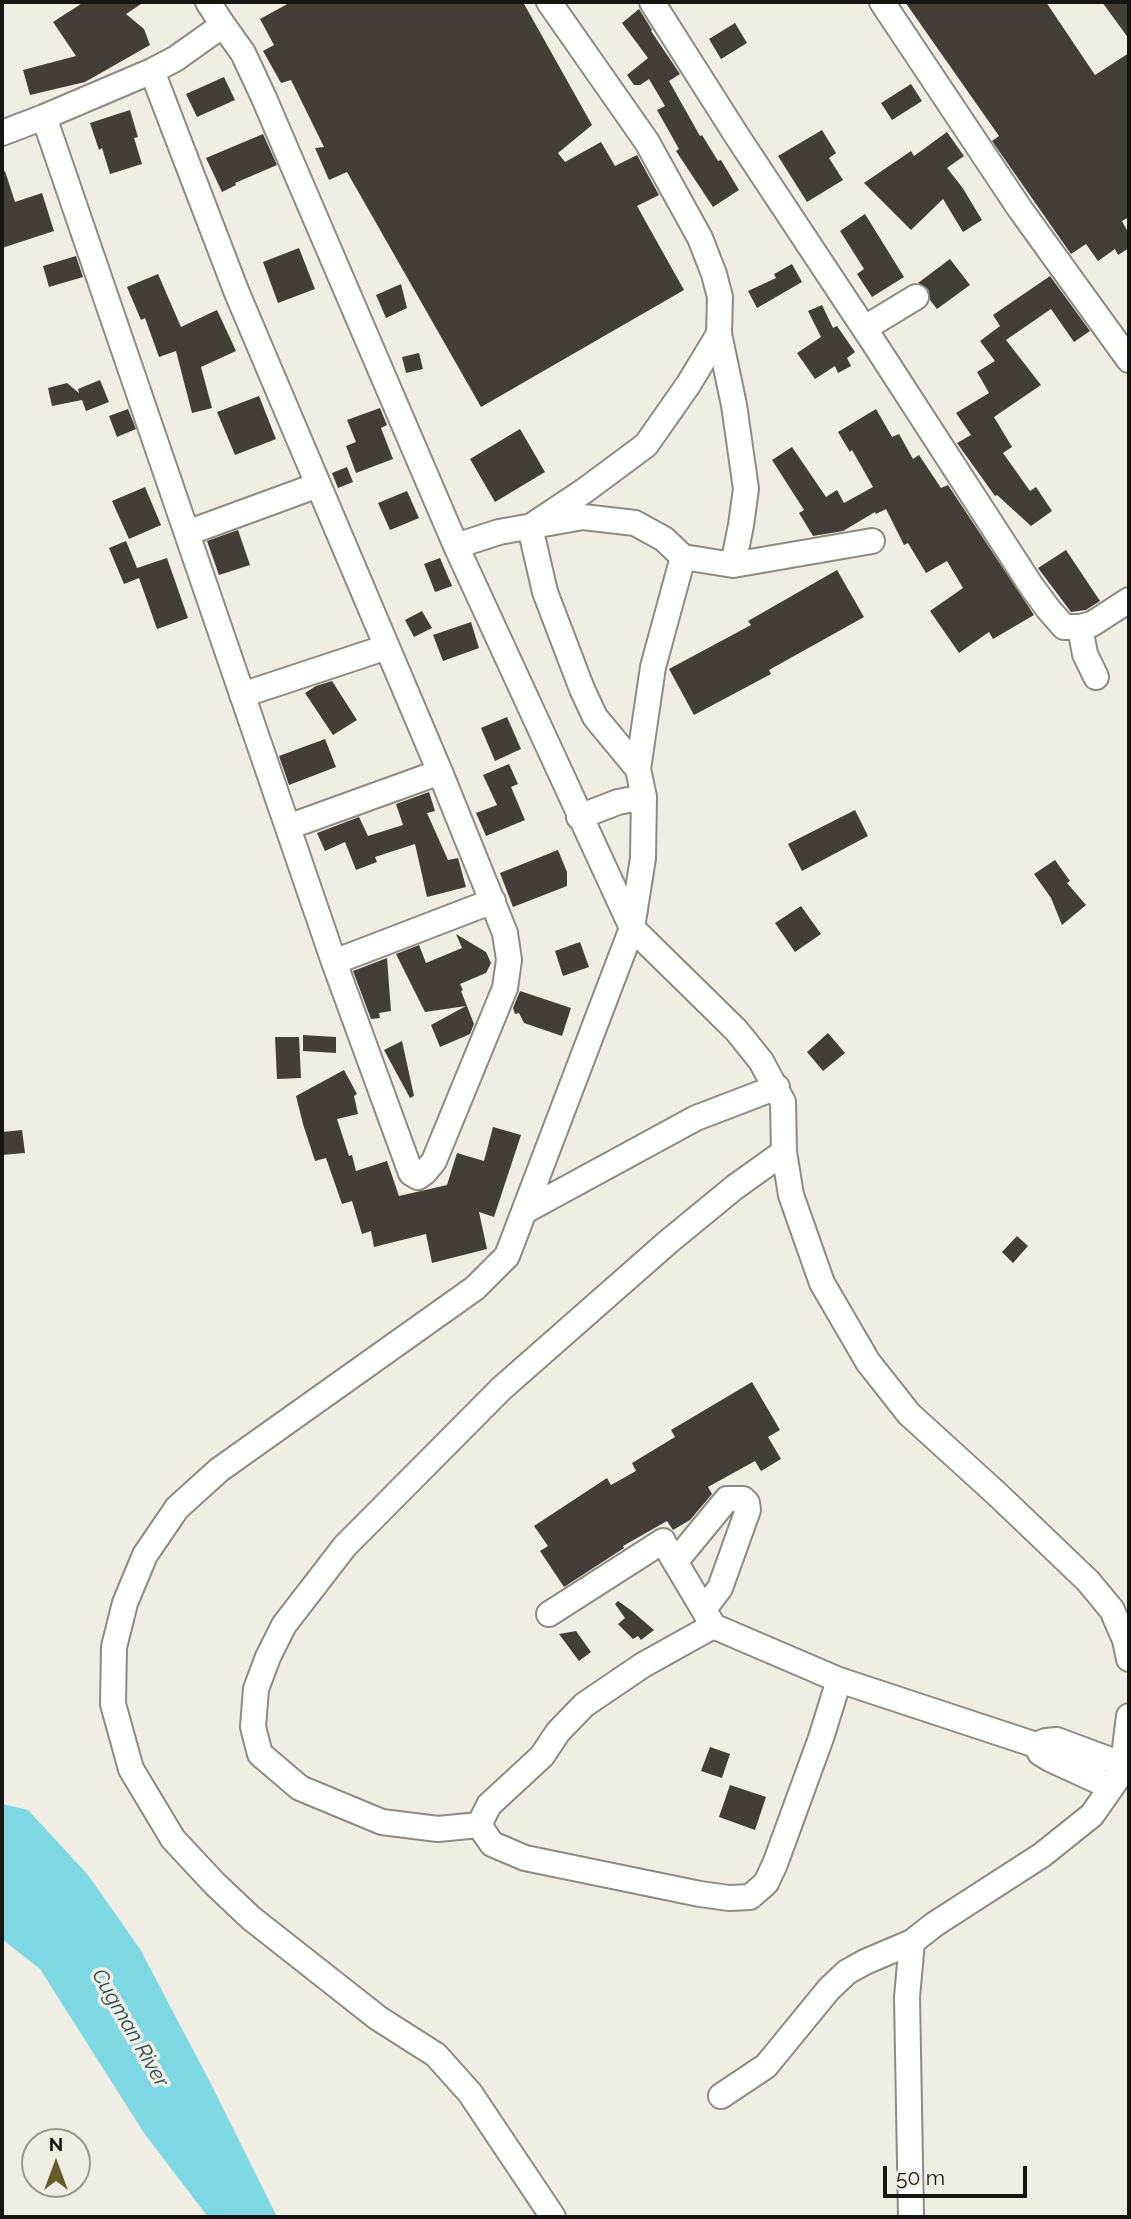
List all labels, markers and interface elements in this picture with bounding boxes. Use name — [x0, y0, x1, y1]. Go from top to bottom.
water label: Cugman River — [86, 1964, 174, 2092]
north arrow — [21, 2128, 91, 2198]
text: N — [49, 2133, 63, 2155]
scale bar — [886, 2152, 1030, 2196]
text: 50 m — [896, 2165, 945, 2190]

